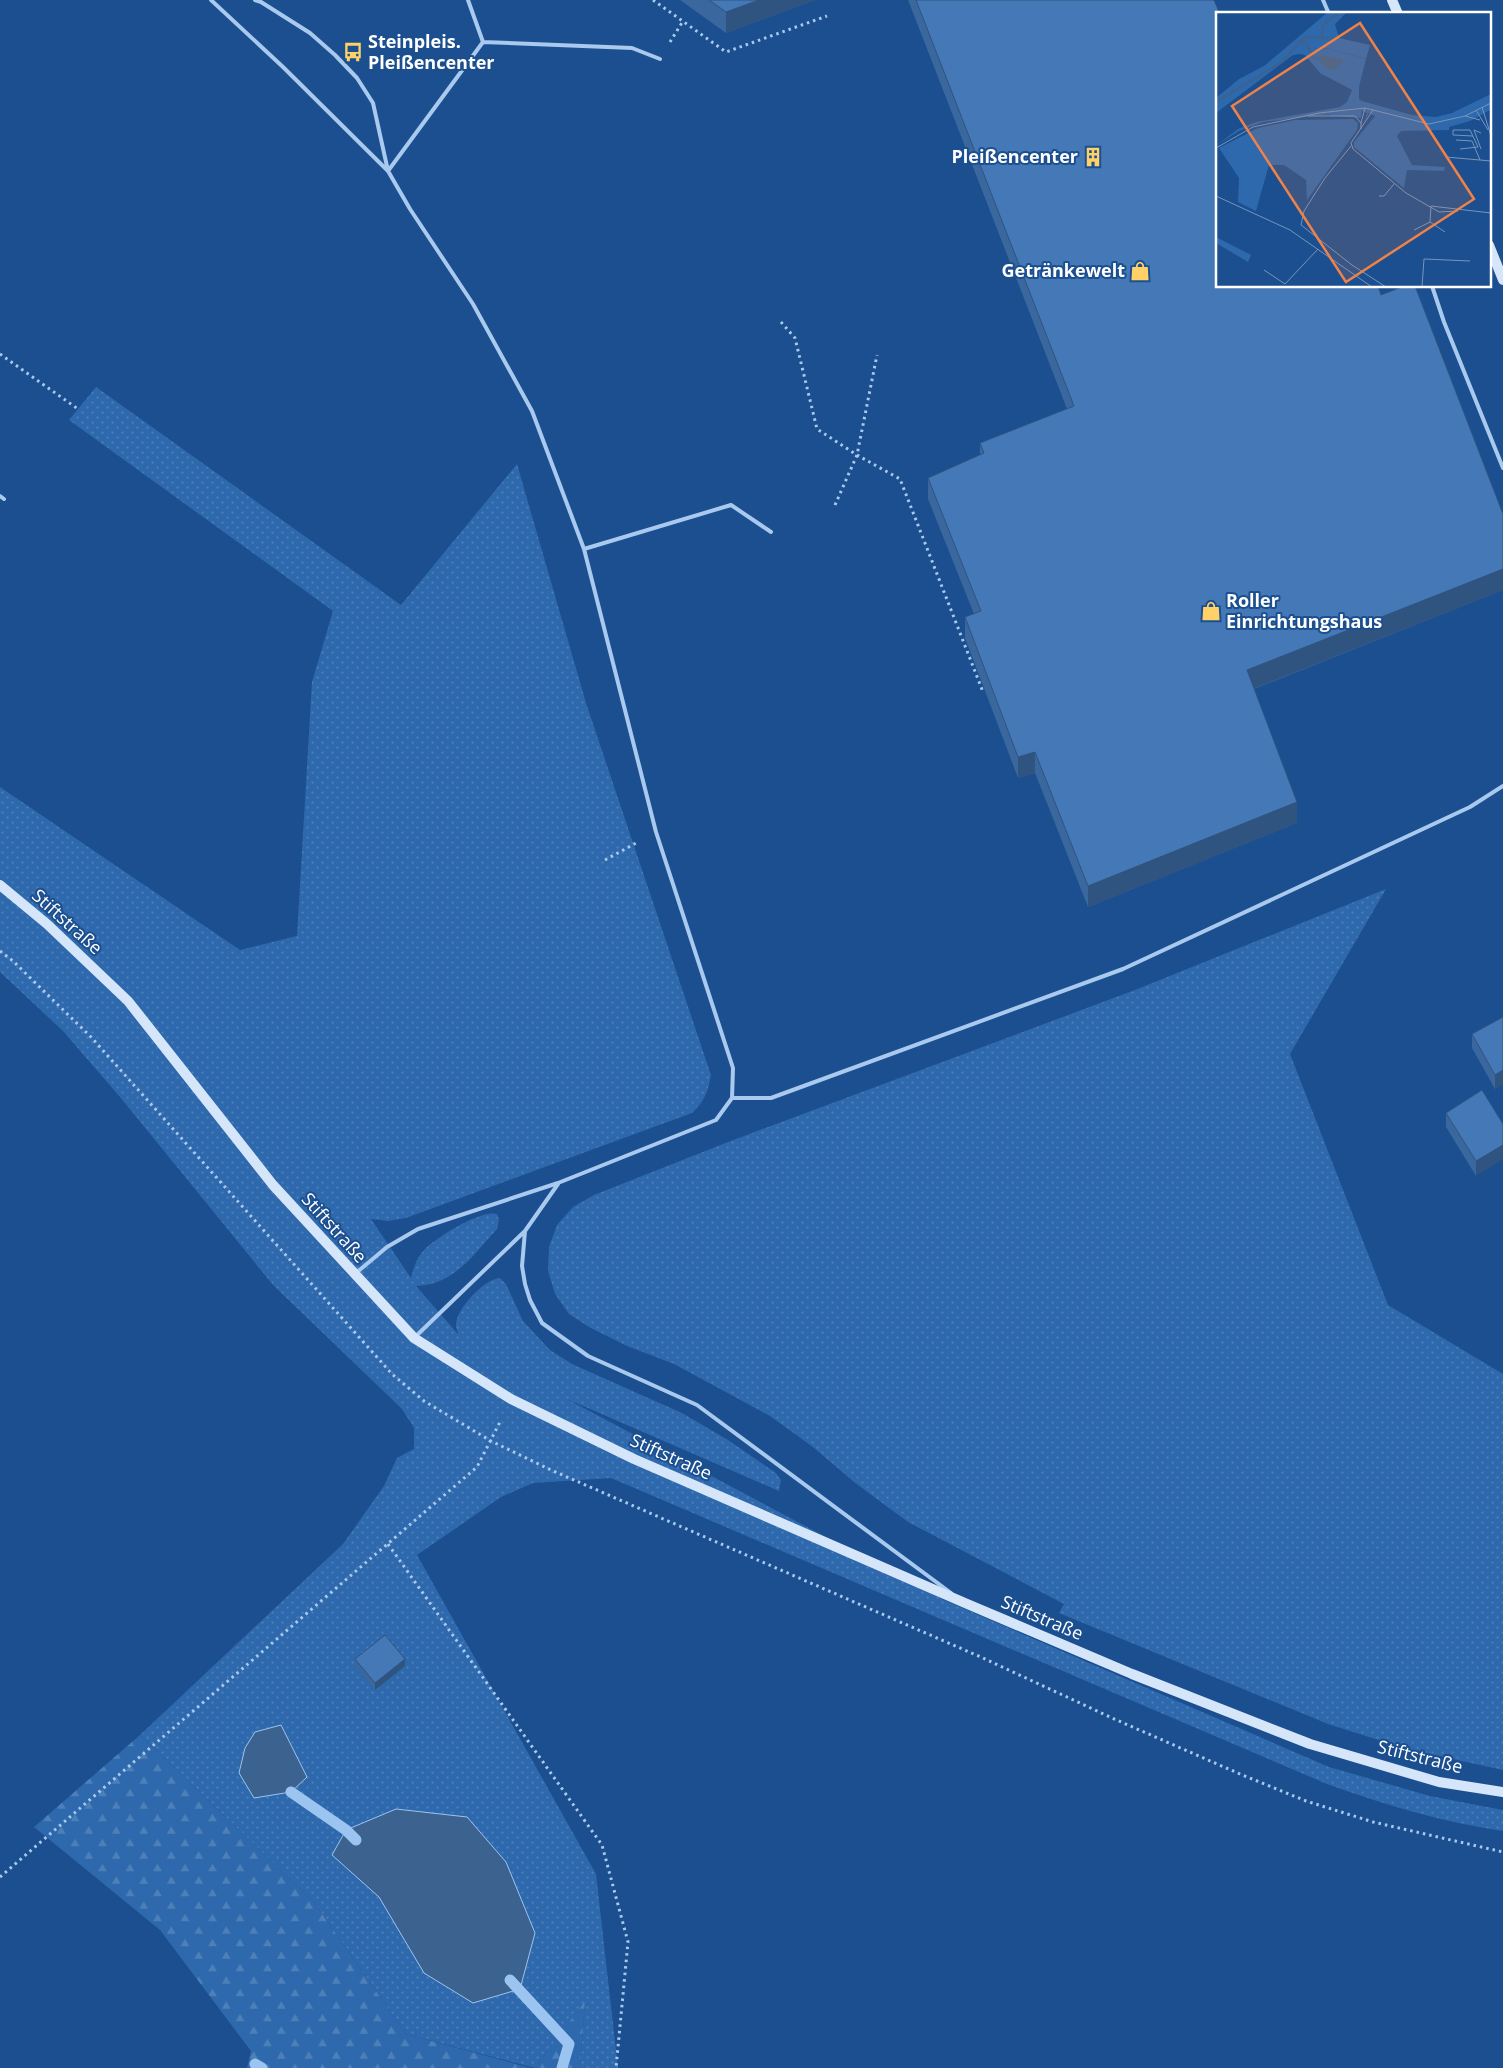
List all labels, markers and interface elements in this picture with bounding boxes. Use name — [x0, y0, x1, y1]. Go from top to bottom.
inset map — [1216, 12, 1490, 288]
place label: Steinpleis. Pleißencenter — [368, 29, 495, 74]
bus stop icon: Steinpleis. Pleißencenter — [342, 41, 364, 63]
place label: Pleißencenter — [951, 144, 1078, 168]
building icon: Pleißencenter — [1082, 146, 1104, 168]
place label: Getränkewelt — [1001, 258, 1125, 282]
shop icon: Getränkewelt — [1129, 260, 1151, 282]
place label: Roller Einrichtungshaus — [1226, 588, 1382, 633]
shop icon: Roller Einrichtungshaus — [1200, 600, 1222, 622]
street label: Stiftstraße — [27, 883, 108, 959]
street label: Stiftstraße — [297, 1187, 373, 1268]
street label: Stiftstraße — [627, 1427, 716, 1485]
street label: Stiftstraße — [998, 1589, 1087, 1645]
street label: Stiftstraße — [1375, 1734, 1465, 1778]

